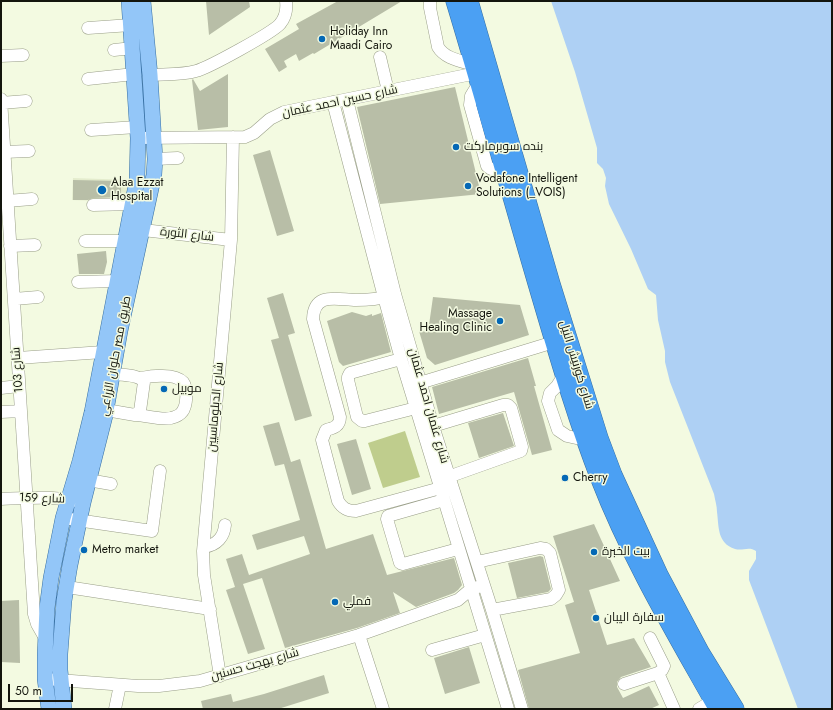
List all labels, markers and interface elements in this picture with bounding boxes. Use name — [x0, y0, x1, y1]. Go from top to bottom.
place label: Holiday Inn Maadi Cairo — [330, 25, 392, 53]
marker: Holiday Inn Maadi Cairo — [317, 34, 327, 44]
street label: شارع حسين احمد عثمان — [281, 83, 399, 121]
place label: بنده سوبرماركت — [464, 140, 543, 154]
marker: بنده سوبرماركت — [451, 142, 461, 152]
place label: Vodafone Intelligent Solutions (_VOIS) — [476, 172, 577, 200]
place label: Alaa Ezzat Hospital — [111, 176, 163, 204]
marker: Vodafone Intelligent Solutions (_VOIS) — [463, 181, 473, 191]
marker: Alaa Ezzat Hospital — [96, 184, 108, 196]
street label: شارع الثورة — [159, 225, 215, 245]
street label: طريق مصر حلوان الزراعي — [97, 295, 135, 417]
place label: Massage Healing Clinic — [420, 307, 492, 335]
marker: Massage Healing Clinic — [495, 316, 505, 326]
street label: شارع كورنيش النيل — [556, 319, 596, 411]
street label: شارع 103 — [9, 347, 27, 393]
street label: شارع عثمان احمد عثمان — [405, 347, 451, 465]
street label: شارع الدبلوماسيين — [205, 361, 227, 453]
place label: موبيل — [172, 382, 202, 396]
marker: موبيل — [159, 384, 169, 394]
place label: Cherry — [573, 471, 608, 485]
marker: Cherry — [560, 473, 570, 483]
street label: شارع 159 — [19, 491, 65, 507]
place label: Metro market — [92, 543, 158, 557]
marker: Metro market — [79, 545, 89, 555]
place label: بيت الخبرة — [602, 545, 650, 559]
marker: بيت الخبرة — [589, 547, 599, 557]
place label: فملي — [343, 595, 371, 609]
marker: فملي — [330, 597, 340, 607]
place label: سفارة اليبان — [604, 611, 664, 625]
marker: سفارة اليبان — [591, 613, 601, 623]
street label: شارع بهجت حسنين — [209, 646, 301, 684]
scale bar — [10, 676, 75, 702]
text: 50 m — [15, 682, 42, 700]

